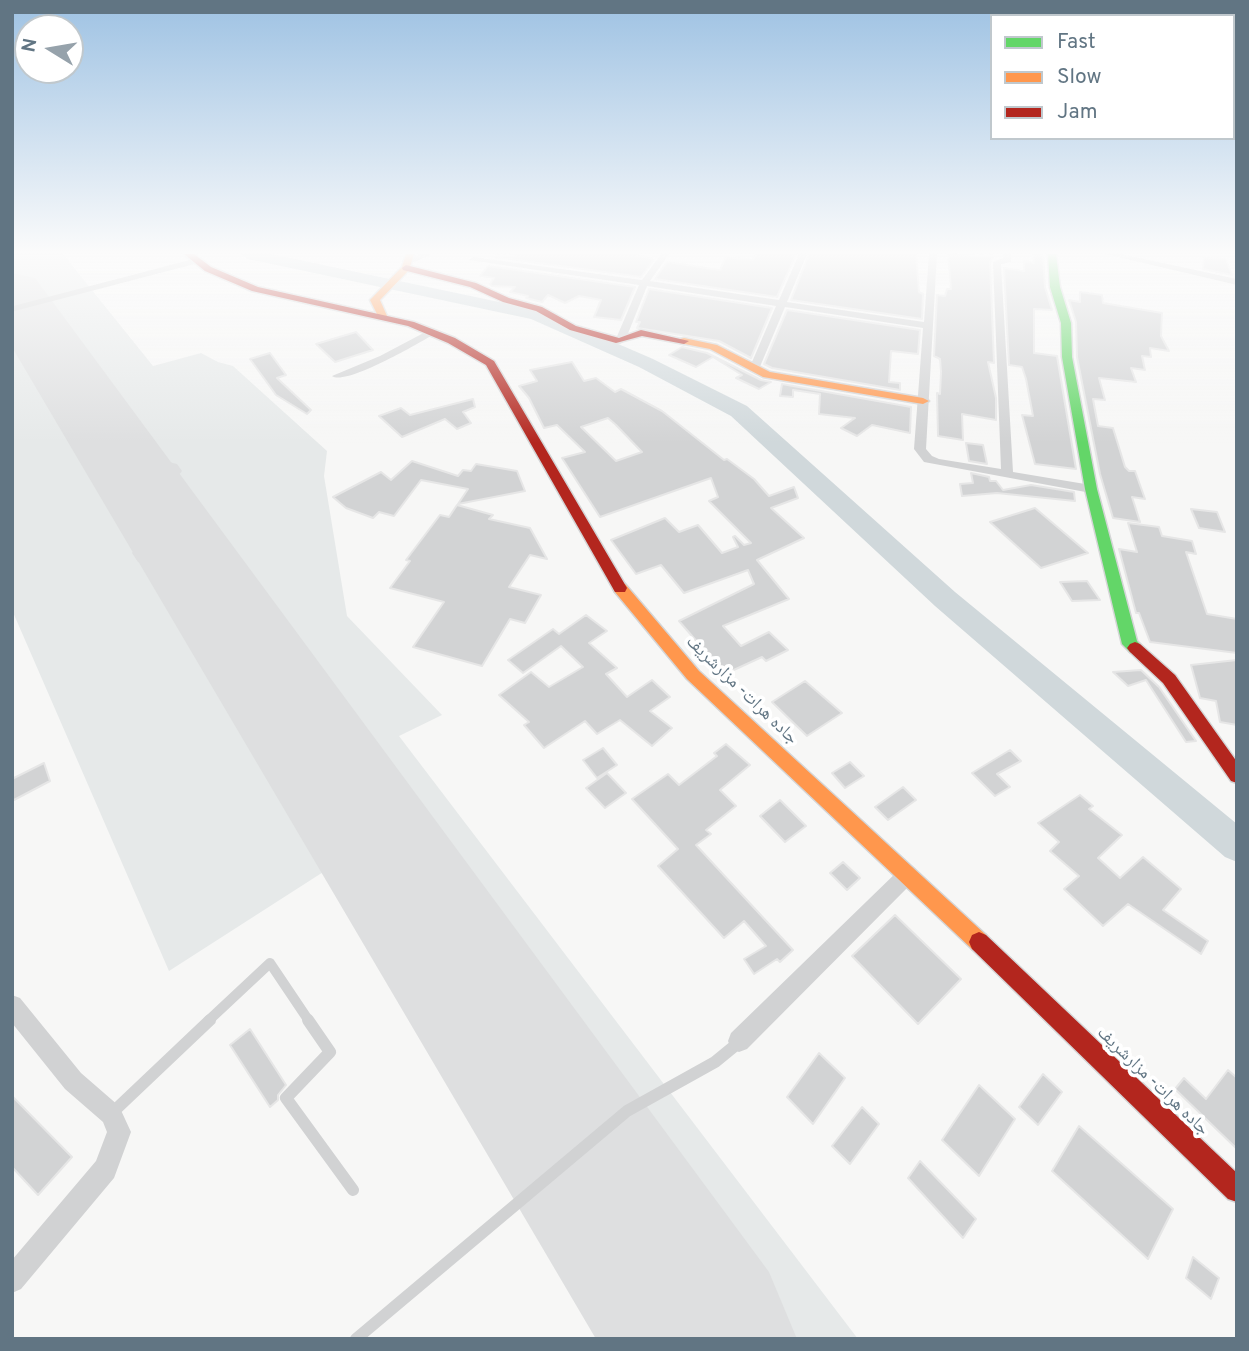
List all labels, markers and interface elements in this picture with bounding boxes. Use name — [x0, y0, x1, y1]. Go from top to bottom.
north arrow — [14, 14, 84, 84]
legend — [990, 14, 1235, 140]
text: Fast — [1057, 29, 1096, 56]
text: N — [17, 36, 43, 54]
text: Slow — [1057, 64, 1102, 91]
text: Jam — [1057, 99, 1098, 126]
street label: جاده هرات- مزارشریف — [680, 632, 802, 750]
street label: جاده هرات- مزارشریف — [1091, 1023, 1213, 1141]

